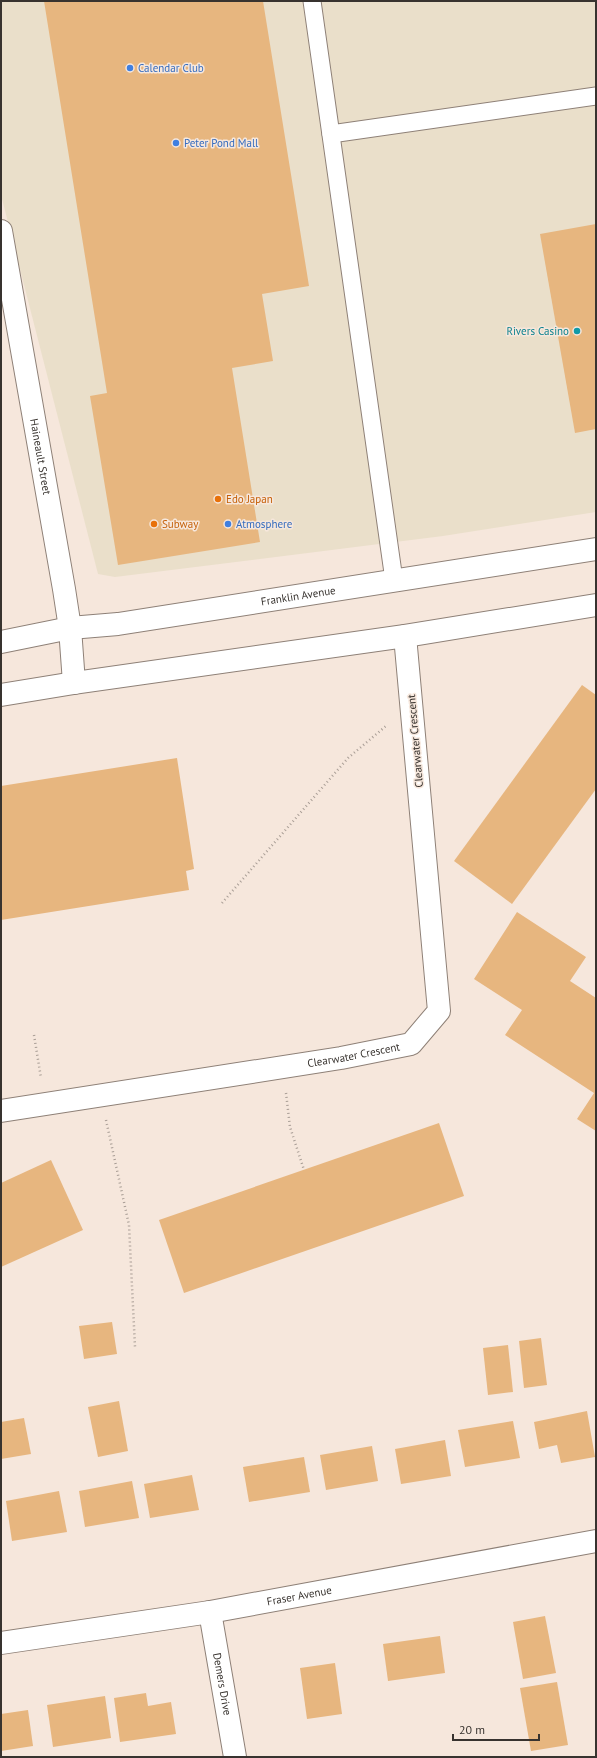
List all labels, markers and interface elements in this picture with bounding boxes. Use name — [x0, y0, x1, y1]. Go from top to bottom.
place label: Calendar Club — [138, 61, 204, 75]
marker: Calendar Club — [125, 63, 135, 73]
place label: Peter Pond Mall — [184, 136, 259, 150]
marker: Peter Pond Mall — [171, 138, 181, 148]
place label: Rivers Casino — [506, 324, 569, 338]
marker: Rivers Casino — [572, 326, 582, 336]
street label: Haineault Street — [27, 417, 54, 496]
place label: Edo Japan — [226, 492, 273, 506]
marker: Edo Japan — [213, 494, 223, 504]
place label: Subway — [162, 517, 199, 531]
place label: Atmosphere — [236, 517, 293, 531]
marker: Subway — [149, 519, 159, 529]
marker: Atmosphere — [223, 519, 233, 529]
street label: Franklin Avenue — [260, 583, 337, 608]
street label: Clearwater Crescent — [404, 693, 426, 788]
street label: Clearwater Crescent — [306, 1039, 401, 1070]
street label: Fraser Avenue — [266, 1583, 333, 1608]
street label: Demers Drive — [210, 1652, 235, 1717]
scale bar — [453, 1716, 539, 1742]
text: 20 m — [459, 1722, 485, 1737]

